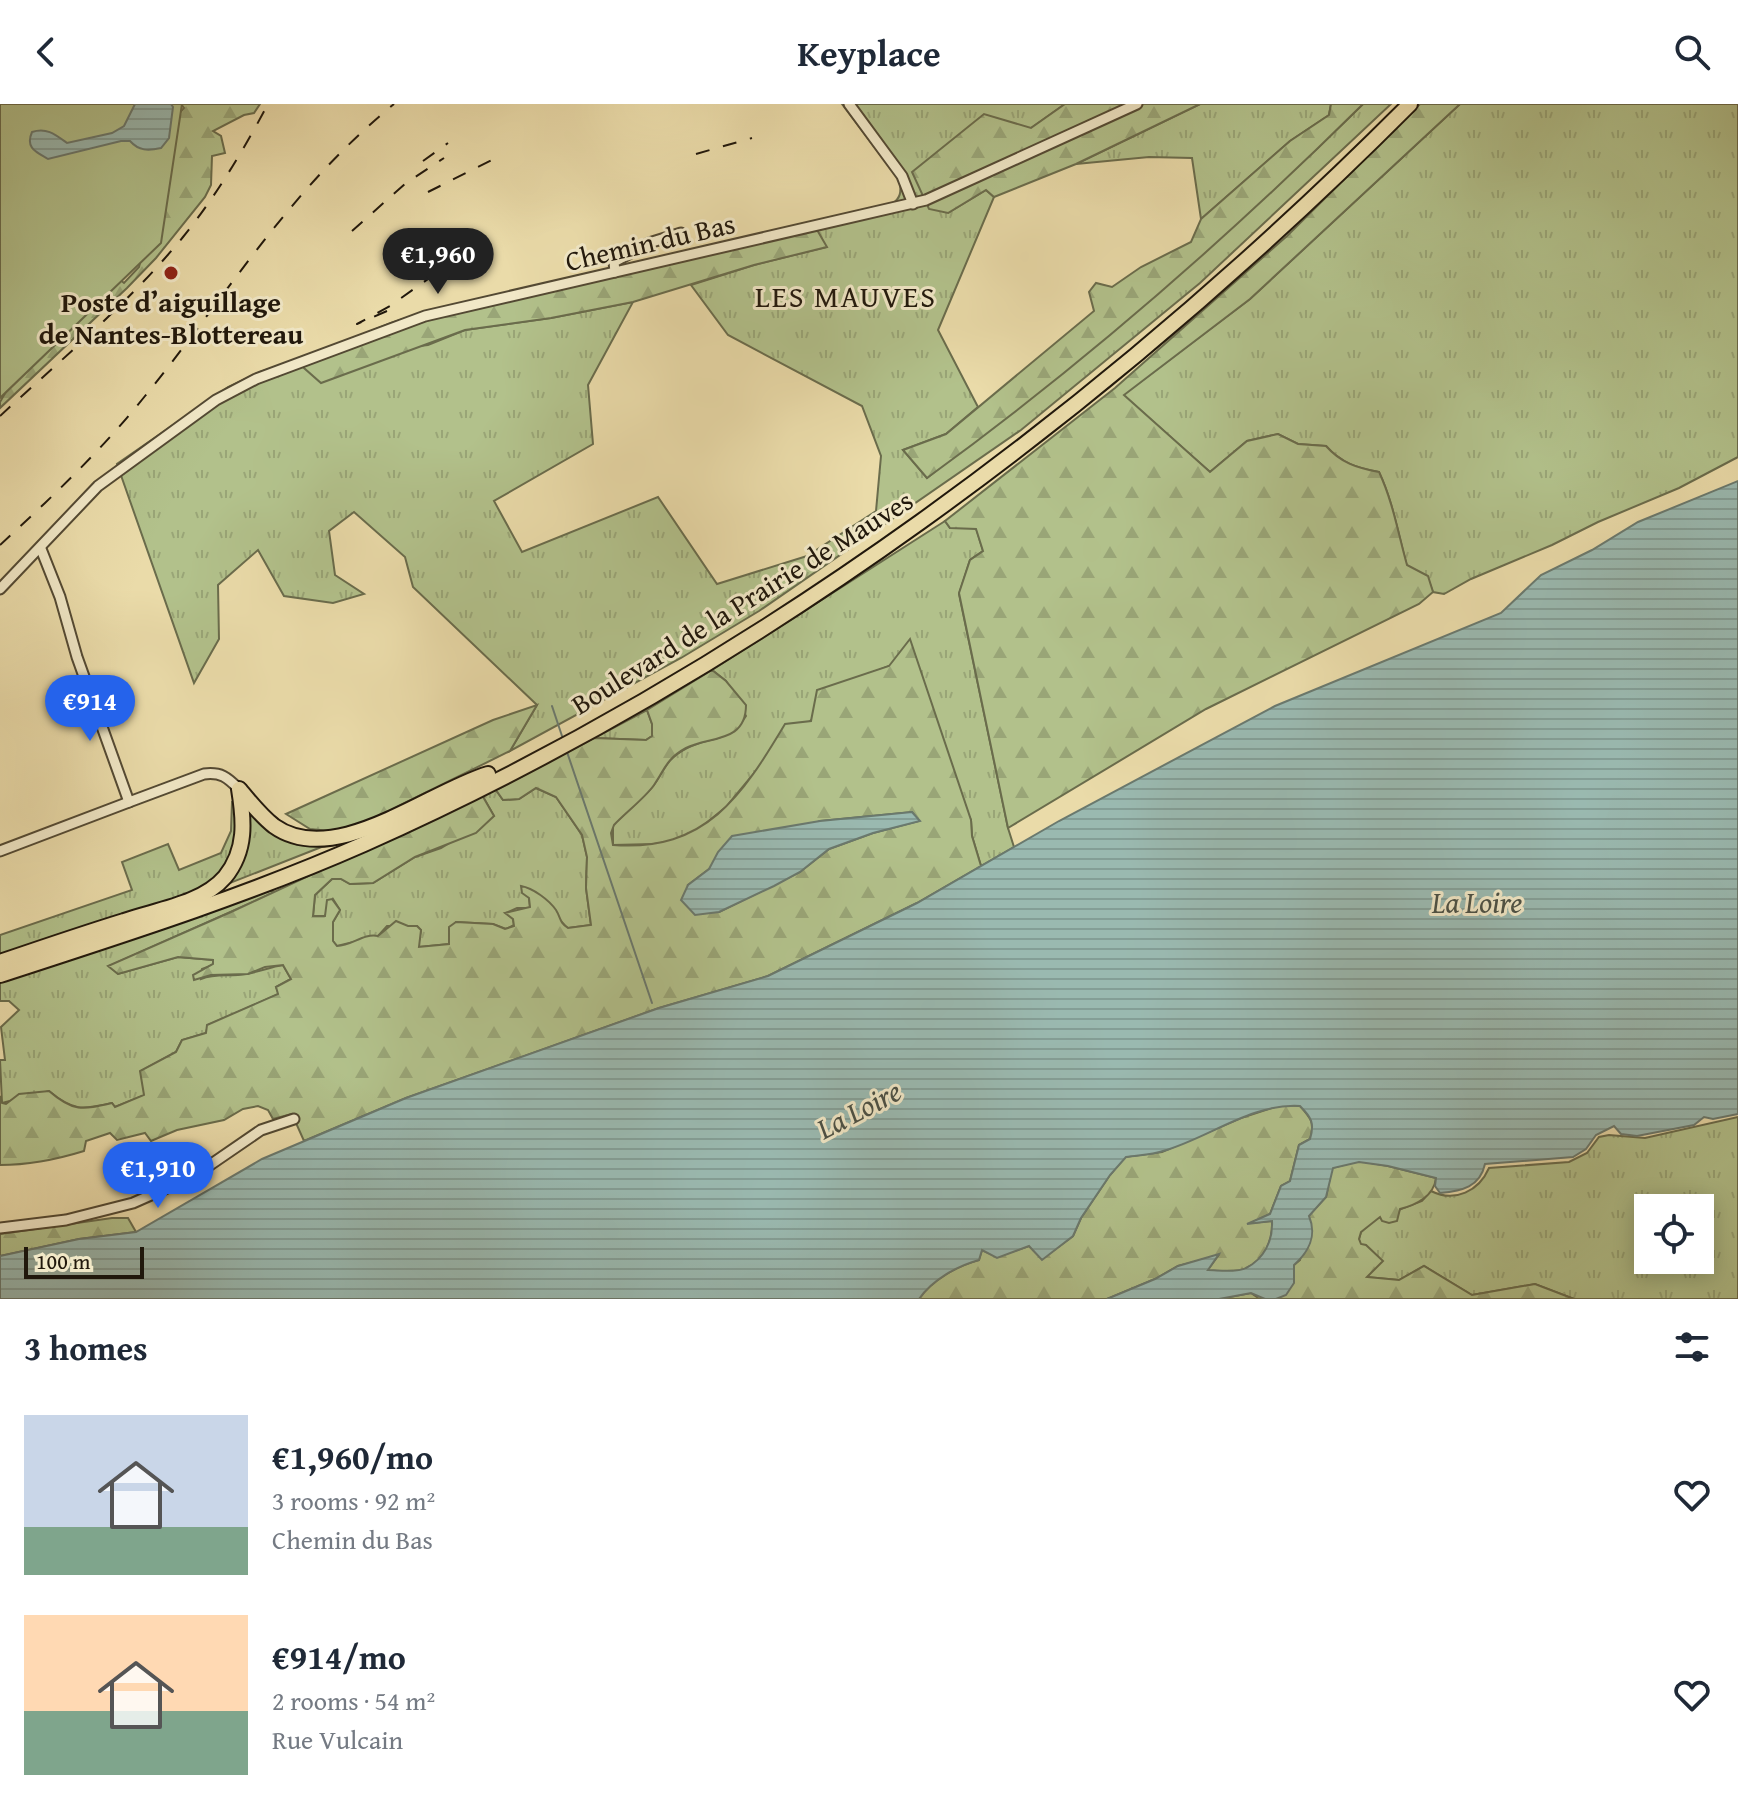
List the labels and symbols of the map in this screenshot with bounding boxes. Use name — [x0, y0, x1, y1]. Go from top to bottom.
street label: Chemin du Bas — [561, 202, 739, 281]
pin: €1,960 — [373, 228, 503, 296]
marker: Poste d’aiguillage de Nantes-Blottereau — [162, 264, 180, 282]
district label: LES MAUVES — [755, 274, 937, 318]
place label: Poste d’aiguillage de Nantes-Blottereau — [39, 281, 303, 354]
street label: Boulevard de la Prairie de Mauves — [563, 479, 921, 724]
pin: €914 — [43, 675, 137, 743]
water label: La Loire — [1431, 880, 1522, 924]
water label: La Loire — [807, 1068, 909, 1150]
pin: €1,910 — [93, 1142, 223, 1210]
scale bar — [24, 1243, 144, 1279]

